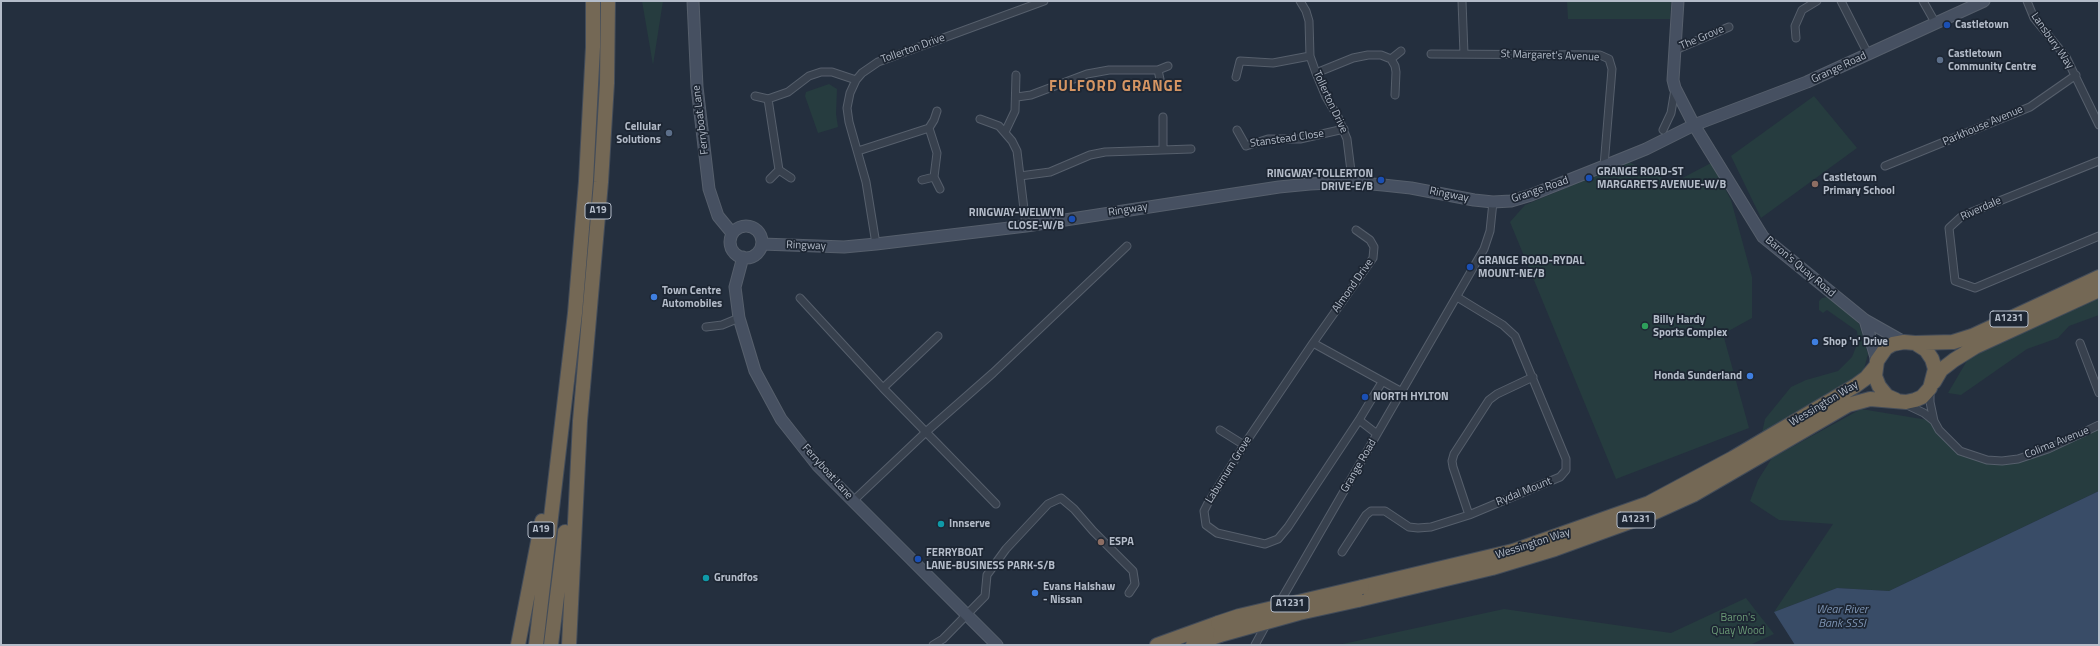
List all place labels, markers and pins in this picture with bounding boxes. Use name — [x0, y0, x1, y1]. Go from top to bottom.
place label: Castletown — [1955, 18, 2009, 32]
marker: Castletown — [1942, 20, 1952, 30]
place label: Castletown Community Centre — [1948, 47, 2036, 73]
marker: Castletown Community Centre — [1935, 55, 1945, 65]
place label: Cellular Solutions — [616, 120, 661, 146]
marker: Cellular Solutions — [664, 128, 674, 138]
place label: GRANGE ROAD-ST MARGARETS AVENUE-W/B — [1597, 165, 1726, 191]
place label: RINGWAY-TOLLERTON DRIVE-E/B — [1267, 167, 1373, 193]
place label: Castletown Primary School — [1823, 171, 1895, 197]
marker: GRANGE ROAD-ST MARGARETS AVENUE-W/B — [1584, 173, 1594, 183]
marker: RINGWAY-TOLLERTON DRIVE-E/B — [1376, 175, 1386, 185]
marker: Castletown Primary School — [1810, 179, 1820, 189]
place label: RINGWAY-WELWYN CLOSE-W/B — [969, 206, 1064, 232]
marker: RINGWAY-WELWYN CLOSE-W/B — [1067, 214, 1077, 224]
place label: GRANGE ROAD-RYDAL MOUNT-NE/B — [1478, 254, 1584, 280]
marker: GRANGE ROAD-RYDAL MOUNT-NE/B — [1465, 262, 1475, 272]
place label: Town Centre Automobiles — [662, 284, 722, 310]
marker: Town Centre Automobiles — [649, 292, 659, 302]
place label: Billy Hardy Sports Complex — [1653, 313, 1727, 339]
marker: Billy Hardy Sports Complex — [1640, 321, 1650, 331]
place label: Shop 'n' Drive — [1823, 335, 1888, 349]
marker: Shop 'n' Drive — [1810, 337, 1820, 347]
place label: Honda Sunderland — [1654, 369, 1742, 383]
marker: Honda Sunderland — [1745, 371, 1755, 381]
place label: NORTH HYLTON — [1373, 390, 1449, 404]
marker: NORTH HYLTON — [1360, 392, 1370, 402]
place label: Innserve — [949, 517, 990, 531]
marker: Innserve — [936, 519, 946, 529]
place label: ESPA — [1109, 535, 1134, 549]
marker: ESPA — [1096, 537, 1106, 547]
place label: FERRYBOAT LANE-BUSINESS PARK-S/B — [926, 546, 1055, 572]
marker: FERRYBOAT LANE-BUSINESS PARK-S/B — [913, 554, 923, 564]
place label: Grundfos — [714, 571, 758, 585]
marker: Grundfos — [701, 573, 711, 583]
place label: Evans Halshaw - Nissan — [1043, 580, 1115, 606]
marker: Evans Halshaw - Nissan — [1030, 588, 1040, 598]

